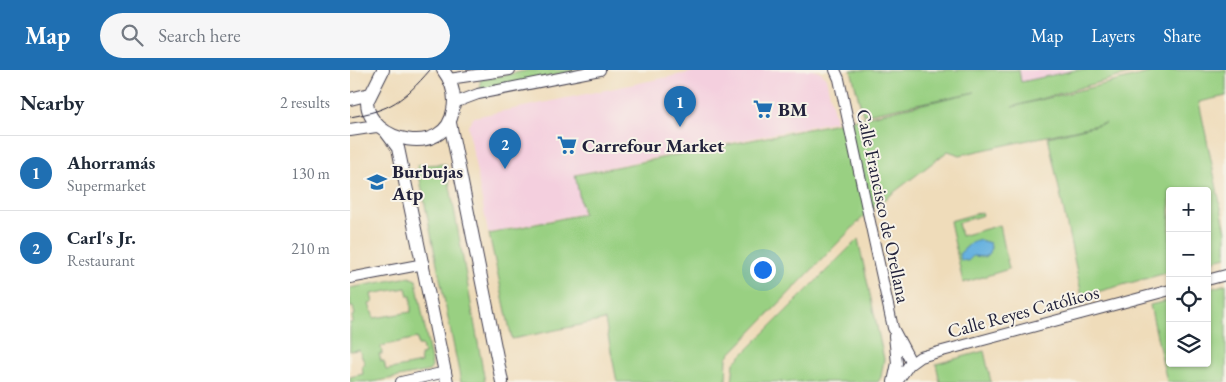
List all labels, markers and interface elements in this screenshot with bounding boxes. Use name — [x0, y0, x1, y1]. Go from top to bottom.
search box — [100, 13, 450, 58]
text: Map — [25, 20, 70, 51]
icon: search — [118, 21, 146, 49]
text: Search here — [158, 23, 241, 48]
text: Map — [1031, 24, 1063, 47]
text: Layers — [1091, 24, 1135, 47]
text: Share — [1163, 24, 1201, 47]
pin: 1 — [664, 86, 696, 127]
text: Nearby — [20, 89, 84, 116]
text: 2 results — [280, 92, 330, 113]
place label: BM — [778, 97, 807, 122]
supermarket icon: BM — [752, 98, 774, 120]
street label: Calle Francisco de Orellana — [851, 107, 916, 306]
pin: 2 — [489, 128, 521, 169]
place label: Carrefour Market — [582, 133, 724, 158]
supermarket icon: Carrefour Market — [556, 134, 578, 156]
text: Ahorramás — [67, 150, 155, 175]
place label: Burbujas Atp — [391, 159, 463, 206]
text: 1 — [32, 163, 40, 184]
text: 130 m — [291, 163, 330, 184]
school or university icon: Burbujas Atp — [366, 171, 388, 193]
text: Supermarket — [67, 175, 146, 196]
map controls — [1166, 187, 1211, 367]
button: + — [1166, 187, 1211, 232]
text: Carl's Jr. — [67, 225, 136, 250]
button: − — [1166, 232, 1211, 277]
text: 2 — [32, 238, 40, 259]
text: 210 m — [291, 238, 330, 259]
text: Restaurant — [67, 250, 135, 271]
your location — [750, 257, 776, 283]
button: locate — [1166, 277, 1211, 322]
street label: Calle Reyes Católicos — [945, 279, 1102, 344]
button: layers — [1166, 322, 1211, 367]

